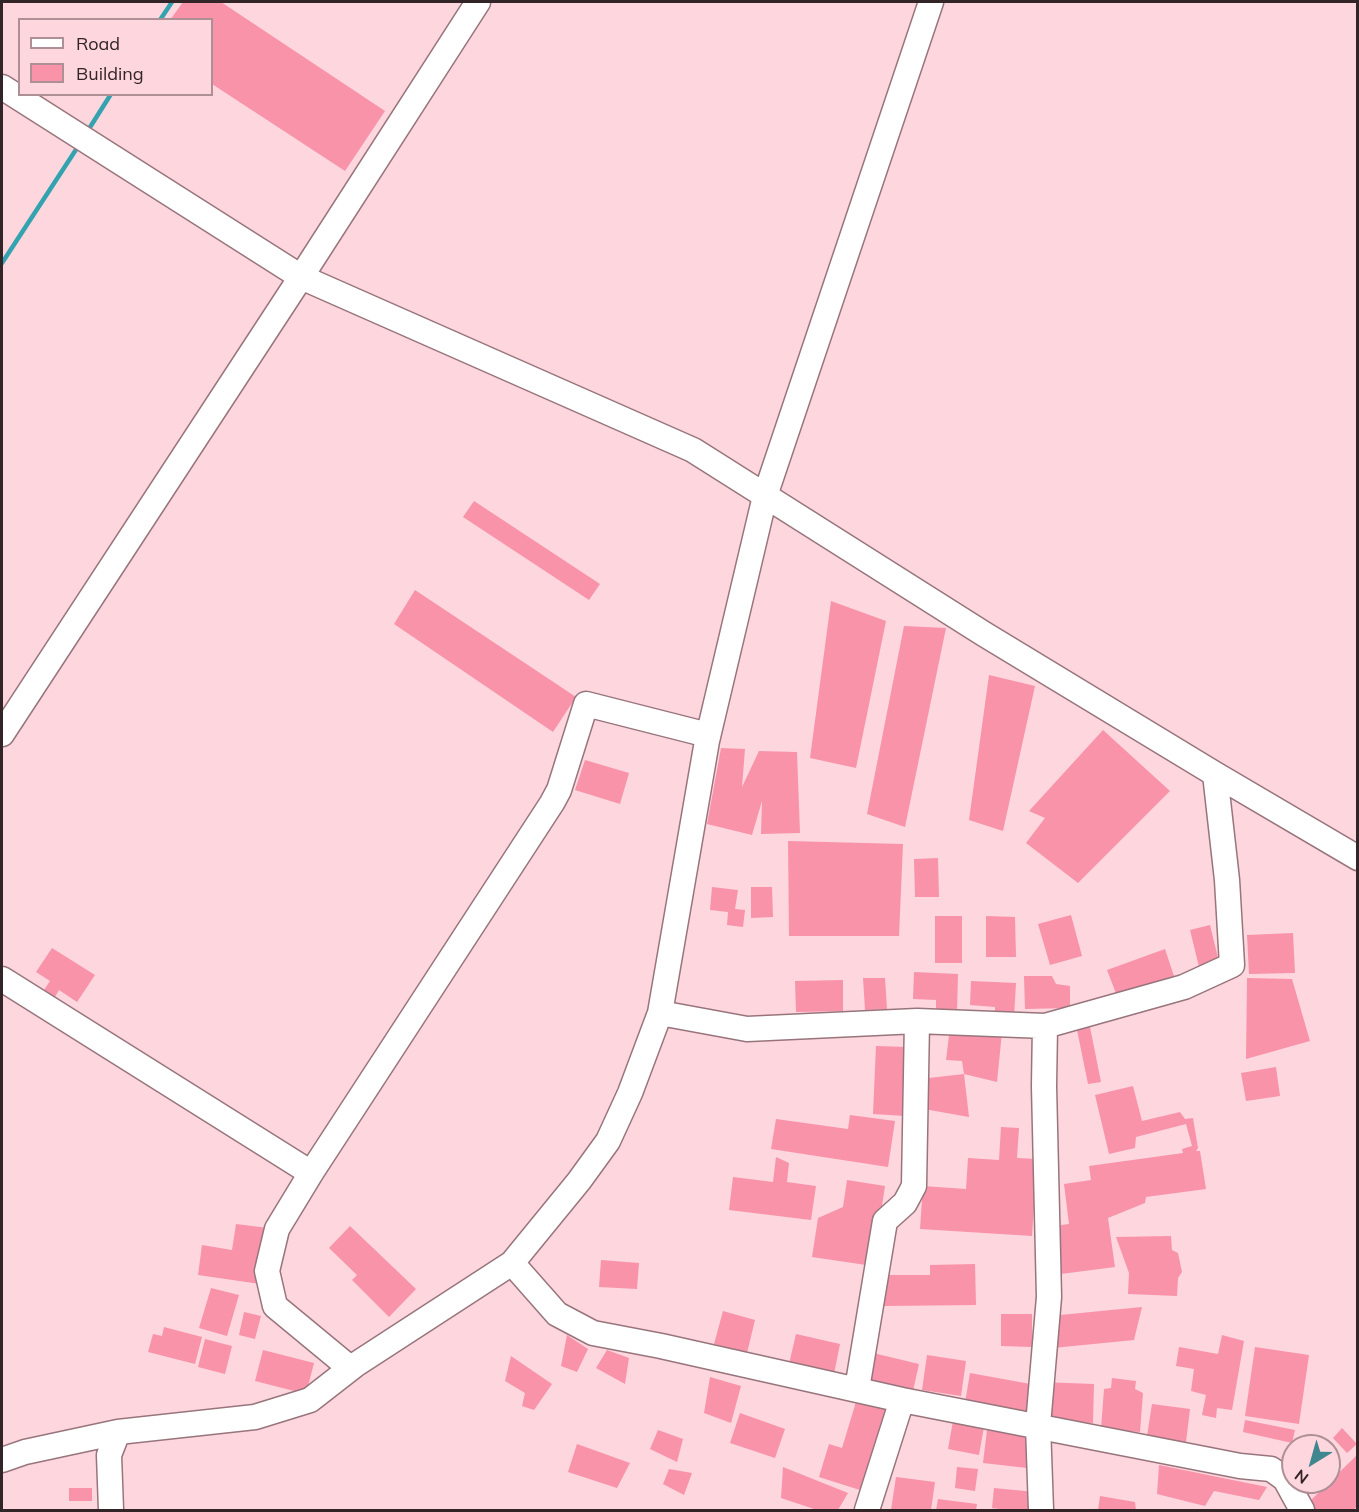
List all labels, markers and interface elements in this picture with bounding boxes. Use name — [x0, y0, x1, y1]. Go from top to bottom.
legend — [18, 18, 213, 96]
text: Road — [76, 32, 120, 55]
text: Building — [76, 62, 144, 85]
north arrow — [1281, 1434, 1341, 1494]
text: N — [1291, 1465, 1312, 1488]

